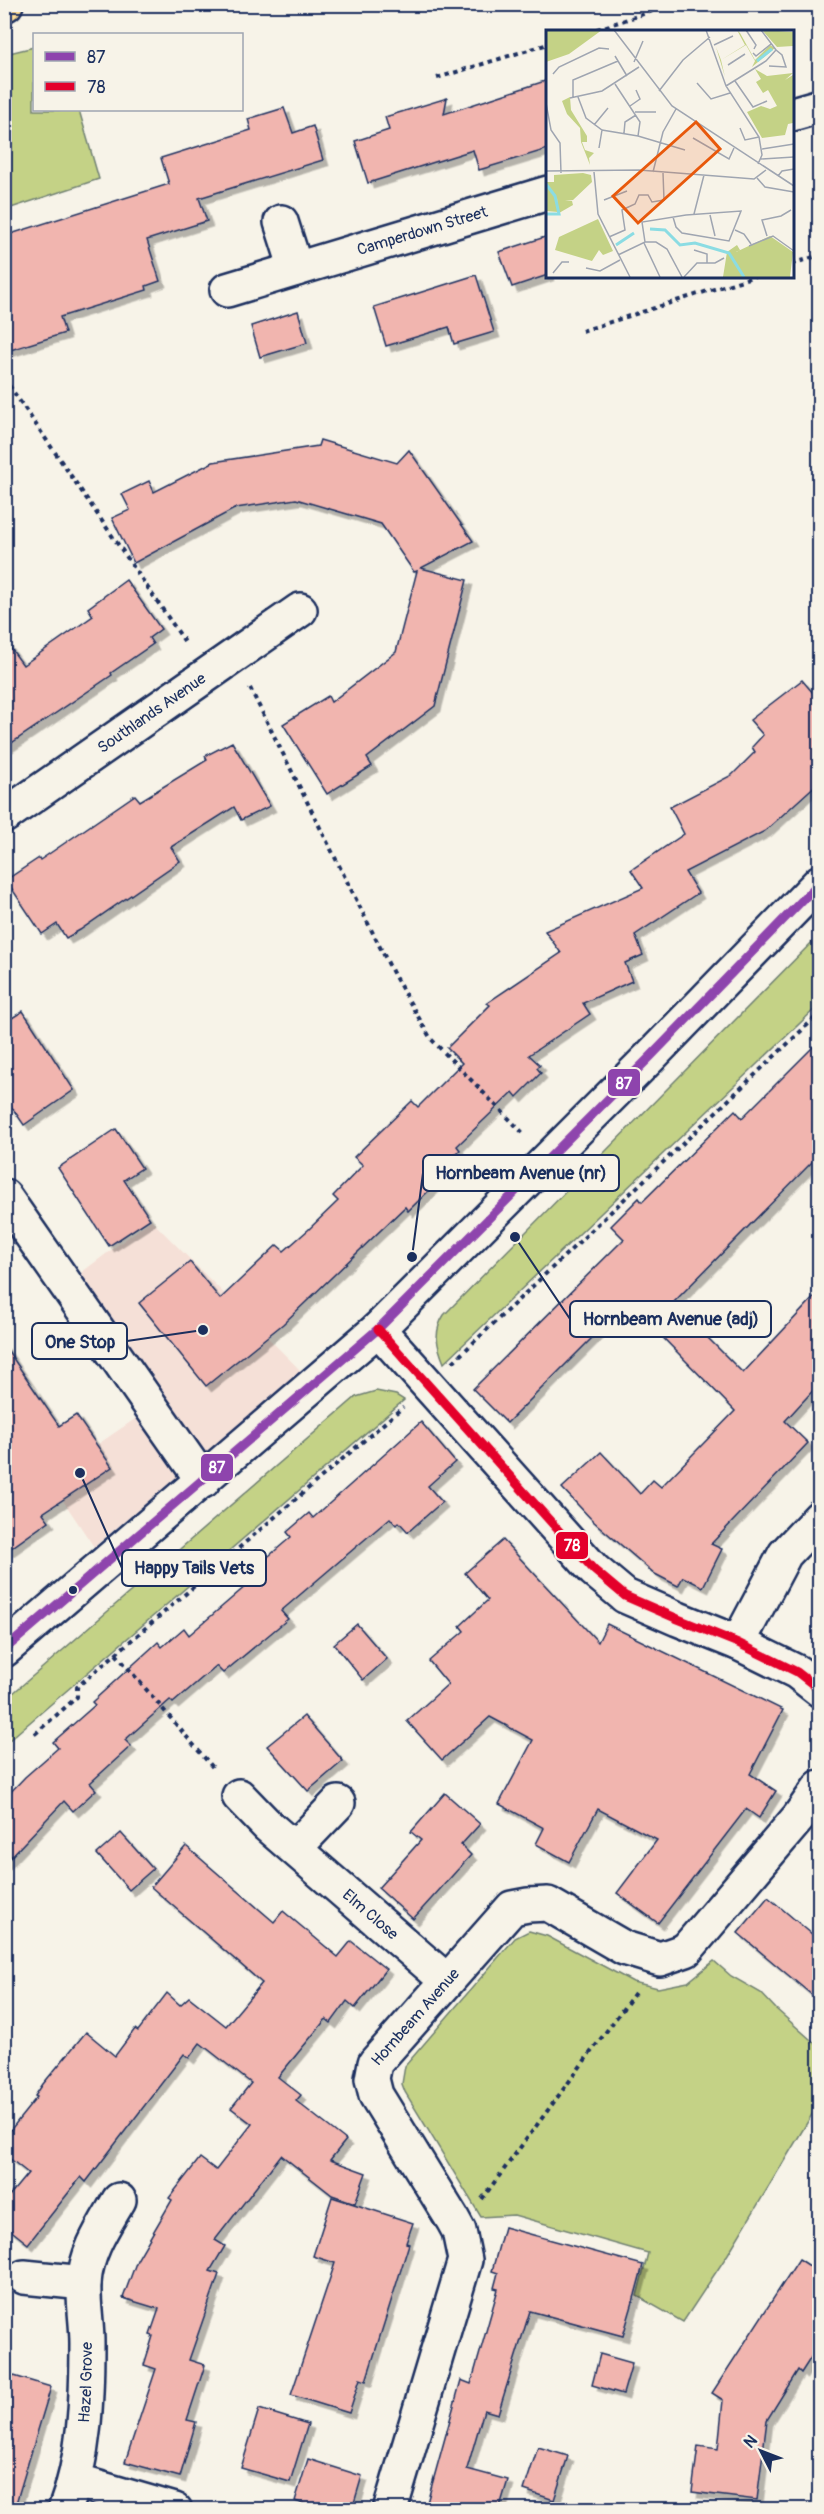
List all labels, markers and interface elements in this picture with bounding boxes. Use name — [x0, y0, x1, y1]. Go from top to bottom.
inset map — [546, 30, 794, 278]
legend — [33, 33, 243, 111]
text: 87 — [87, 46, 106, 69]
text: 78 — [87, 76, 106, 99]
street label: Camperdown Street — [355, 202, 490, 260]
street label: Southlands Avenue — [94, 668, 210, 758]
line badge: 87 — [607, 1068, 641, 1097]
text: 87 — [616, 1074, 633, 1094]
callout: Hornbeam Avenue (nr) — [423, 1155, 619, 1191]
text: Hornbeam Avenue (nr) — [435, 1162, 607, 1185]
callout: Hornbeam Avenue (adj) — [570, 1301, 771, 1337]
text: Hornbeam Avenue (adj) — [583, 1308, 759, 1331]
callout: One Stop — [32, 1323, 127, 1359]
text: One Stop — [45, 1331, 116, 1354]
line badge: 87 — [200, 1453, 234, 1482]
text: 87 — [209, 1458, 226, 1478]
line badge: 78 — [555, 1531, 589, 1560]
text: 78 — [564, 1536, 580, 1556]
callout: Happy Tails Vets — [122, 1550, 266, 1586]
text: Happy Tails Vets — [134, 1557, 255, 1580]
unlabelled marker — [67, 1584, 79, 1596]
street label: Elm Close — [338, 1885, 402, 1944]
street label: Hornbeam Avenue — [367, 1964, 464, 2070]
street label: Hazel Grove — [74, 2342, 97, 2424]
north arrow — [731, 2421, 791, 2481]
text: N — [740, 2431, 762, 2452]

